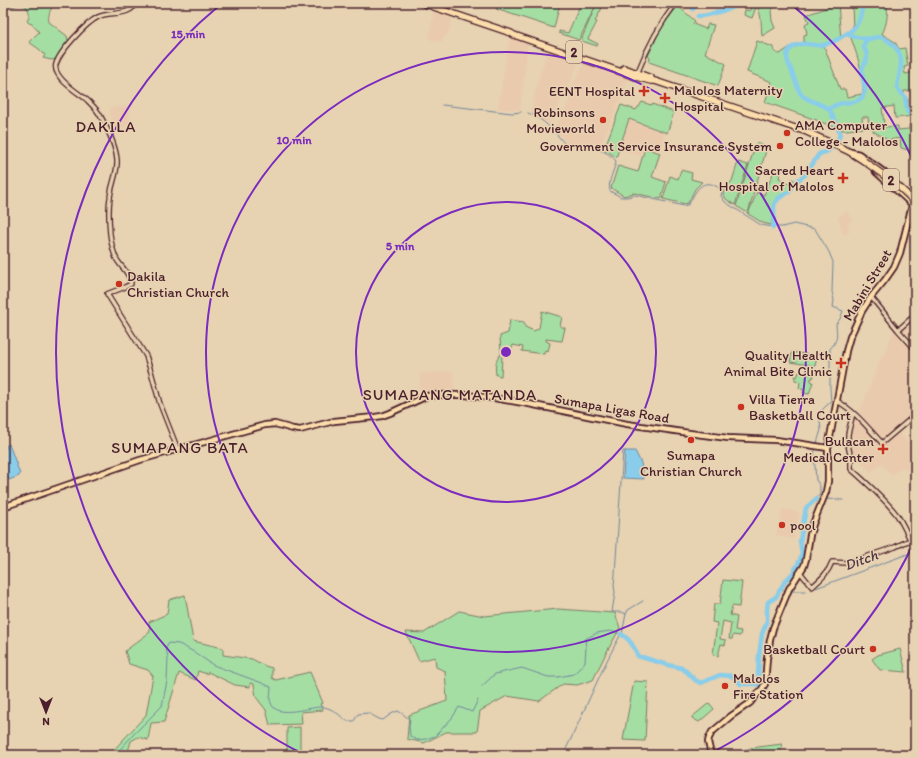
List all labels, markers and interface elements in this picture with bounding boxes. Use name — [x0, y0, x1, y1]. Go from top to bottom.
text: 15 min — [171, 27, 206, 41]
road number: 2 — [566, 41, 582, 63]
place label: Malolos Maternity Hospital — [674, 82, 783, 115]
place label: EENT Hospital — [549, 83, 635, 100]
marker: EENT Hospital — [638, 85, 650, 97]
marker: Malolos Maternity Hospital — [659, 92, 671, 104]
place label: Robinsons Movieworld — [526, 104, 596, 137]
marker: Robinsons Movieworld — [598, 115, 608, 125]
district label: DAKILA — [75, 117, 137, 136]
place label: AMA Computer College - Malolos — [795, 117, 898, 150]
marker: AMA Computer College - Malolos — [782, 128, 792, 138]
text: 10 min — [276, 133, 312, 147]
place label: Government Service Insurance System — [540, 138, 772, 155]
marker: Government Service Insurance System — [775, 141, 785, 151]
place label: Sacred Heart Hospital of Malolos — [719, 162, 834, 195]
road number: 2 — [883, 169, 899, 191]
marker: Sacred Heart Hospital of Malolos — [837, 172, 849, 184]
text: 5 min — [386, 239, 415, 253]
street label: Mabini Street — [839, 246, 895, 324]
place label: Dakila Christian Church — [127, 268, 230, 301]
marker: Dakila Christian Church — [114, 279, 124, 289]
centre of rings — [499, 345, 513, 359]
place label: Quality Health Animal Bite Clinic — [724, 347, 833, 380]
marker: Quality Health Animal Bite Clinic — [835, 357, 847, 369]
district label: SUMAPANG MATANDA — [363, 385, 537, 404]
street label: Sumapa Ligas Road — [553, 390, 671, 427]
place label: Villa Tierra Basketball Court — [749, 391, 851, 424]
marker: Villa Tierra Basketball Court — [736, 402, 746, 412]
place label: Bulacan Medical Center — [783, 433, 874, 466]
marker: Sumapa Christian Church — [686, 435, 696, 445]
district label: SUMAPANG BATA — [111, 438, 249, 457]
marker: Bulacan Medical Center — [877, 443, 889, 455]
place label: Sumapa Christian Church — [640, 447, 743, 480]
place label: pool — [790, 517, 816, 534]
marker: pool — [777, 520, 787, 530]
water label: Ditch — [842, 546, 880, 574]
place label: Basketball Court — [763, 641, 865, 658]
marker: Basketball Court — [868, 644, 878, 654]
place label: Malolos Fire Station — [733, 670, 803, 703]
marker: Malolos Fire Station — [720, 681, 730, 691]
north arrow — [26, 692, 66, 732]
text: N — [42, 715, 50, 728]

